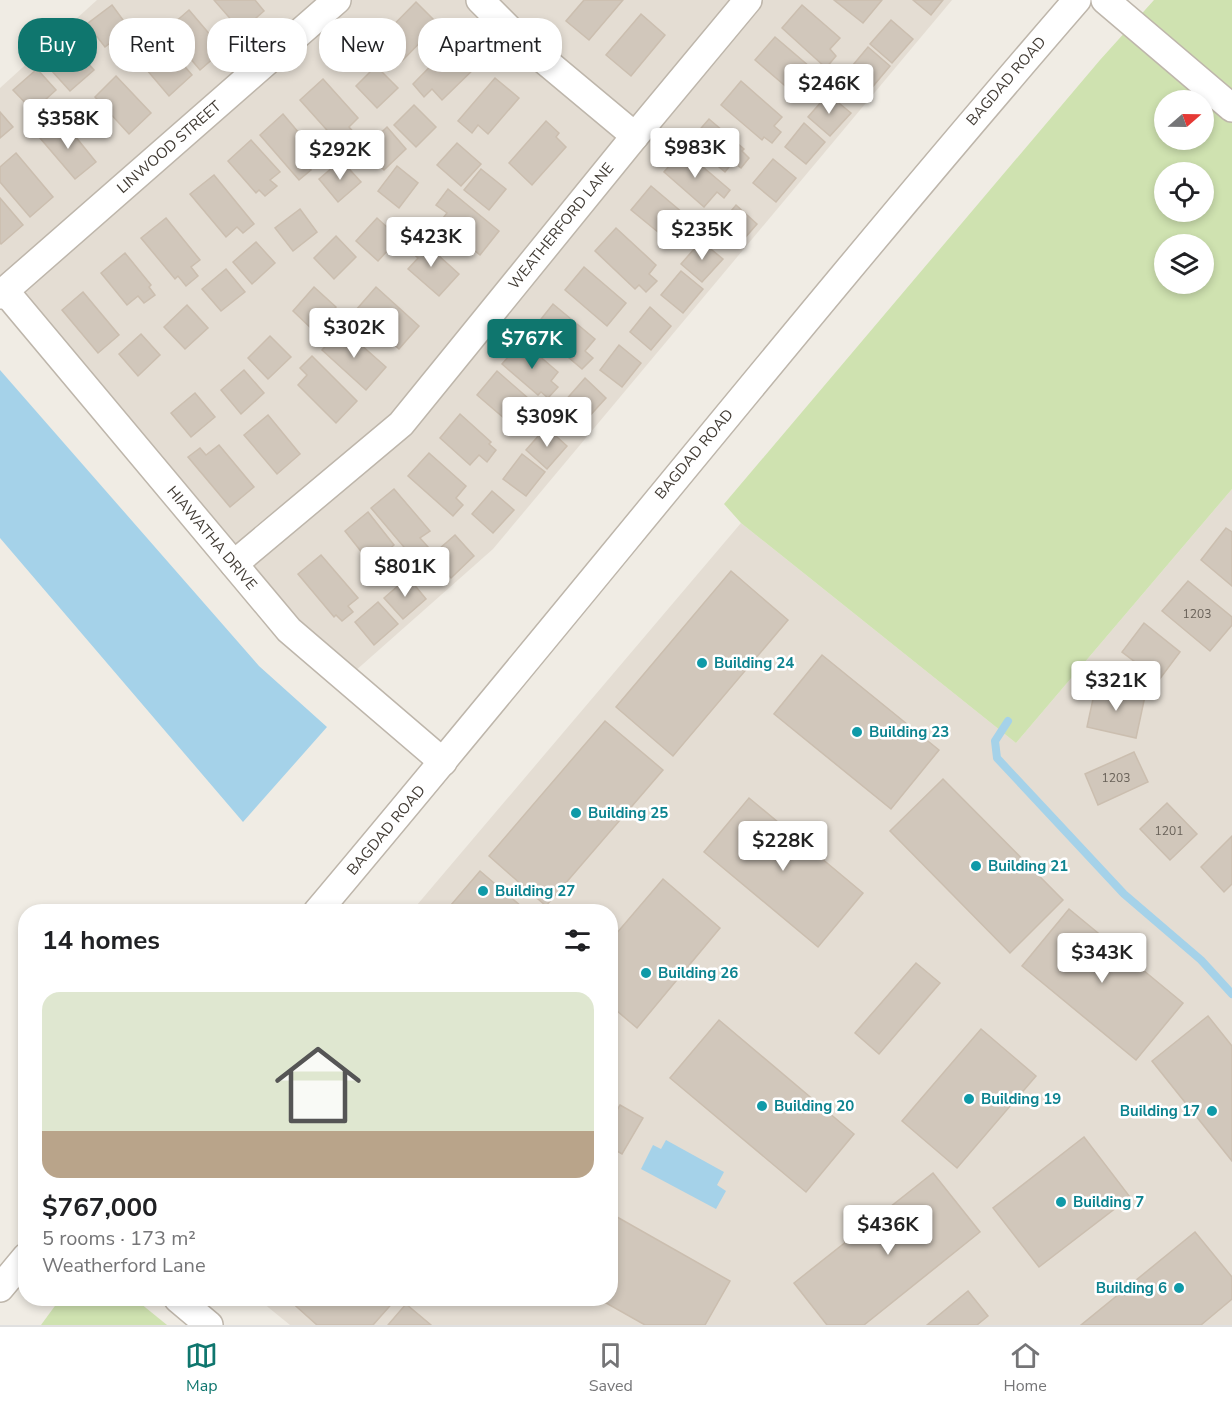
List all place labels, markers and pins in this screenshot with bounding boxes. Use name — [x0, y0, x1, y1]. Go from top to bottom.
pin: $246K — [787, 64, 871, 115]
pin: $358K — [26, 99, 110, 150]
pin: $983K — [653, 128, 737, 179]
pin: $292K — [298, 130, 382, 181]
pin: $235K — [660, 210, 744, 261]
pin: $423K — [389, 217, 473, 268]
pin: $302K — [312, 308, 396, 359]
pin: $767K — [490, 319, 574, 370]
pin: $309K — [505, 397, 589, 448]
pin: $801K — [363, 547, 447, 598]
place label: Building 24 — [714, 653, 794, 673]
marker: Building 24 — [695, 656, 709, 670]
pin: $321K — [1074, 661, 1158, 712]
place label: Building 23 — [869, 722, 949, 742]
marker: Building 23 — [850, 725, 864, 739]
place label: Building 25 — [588, 803, 668, 823]
marker: Building 25 — [569, 806, 583, 820]
pin: $228K — [741, 821, 825, 872]
place label: Building 21 — [988, 856, 1068, 876]
marker: Building 21 — [969, 859, 983, 873]
place label: Building 27 — [495, 881, 575, 901]
marker: Building 27 — [476, 884, 490, 898]
pin: $343K — [1060, 933, 1144, 984]
place label: Building 26 — [658, 963, 738, 983]
marker: Building 26 — [639, 966, 653, 980]
place label: Building 19 — [981, 1089, 1061, 1109]
marker: Building 19 — [962, 1092, 976, 1106]
place label: Building 20 — [774, 1096, 854, 1116]
marker: Building 20 — [755, 1099, 769, 1113]
place label: Building 17 — [1120, 1101, 1200, 1121]
marker: Building 17 — [1205, 1104, 1219, 1118]
place label: Building 7 — [1073, 1192, 1144, 1212]
marker: Building 7 — [1054, 1195, 1068, 1209]
pin: $436K — [846, 1205, 930, 1256]
place label: Building 6 — [1096, 1278, 1167, 1298]
marker: Building 6 — [1172, 1281, 1186, 1295]

